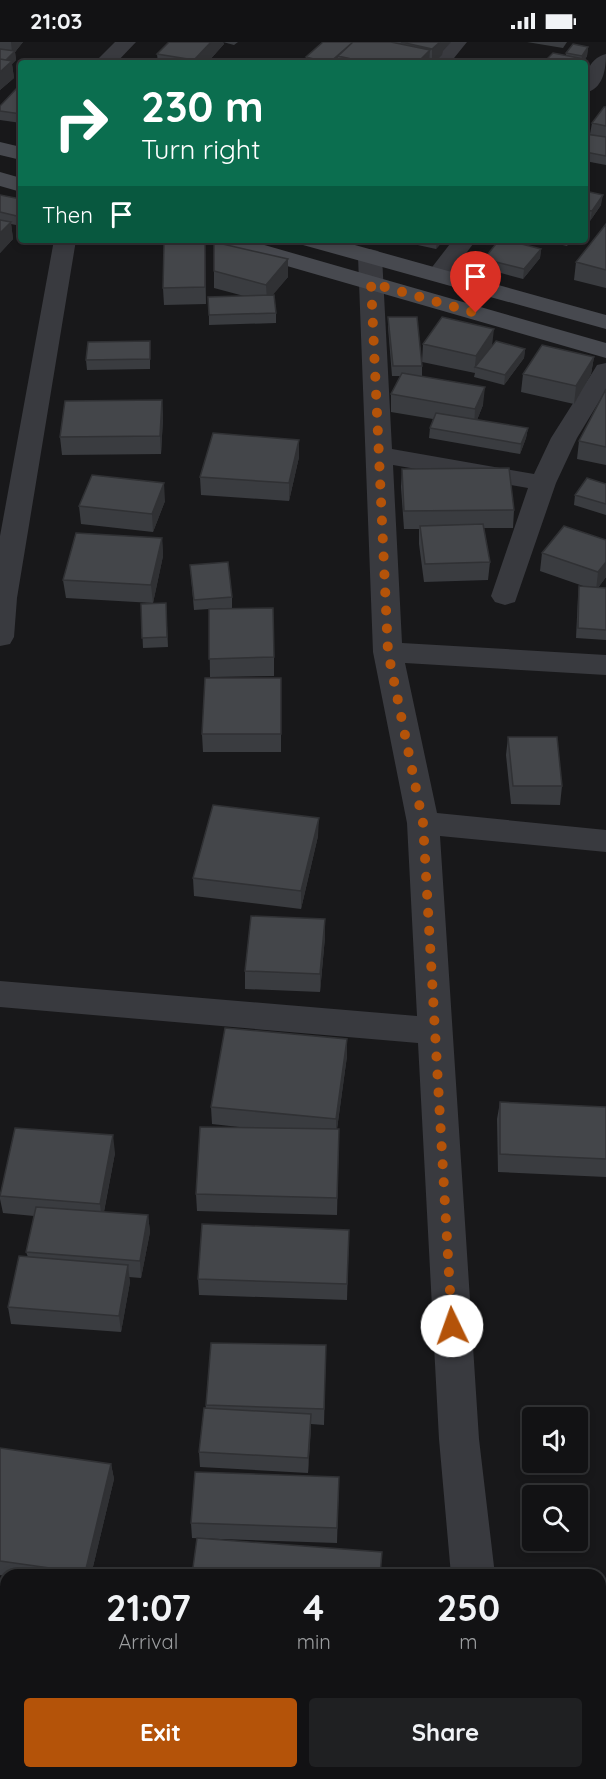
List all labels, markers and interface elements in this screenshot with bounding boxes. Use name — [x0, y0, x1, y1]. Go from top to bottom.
text: 21:03 — [30, 7, 82, 35]
text: 230 m — [141, 80, 264, 133]
icon: right — [42, 84, 120, 162]
text: Turn right — [141, 132, 260, 166]
icon: arrive — [105, 198, 138, 231]
text: Then — [42, 201, 93, 229]
pin — [450, 251, 501, 313]
icon: arrive — [459, 260, 492, 293]
position arrow — [420, 1294, 484, 1358]
map controls — [522, 1407, 588, 1551]
button: sound — [522, 1407, 588, 1473]
button: search — [522, 1485, 588, 1551]
text: 21:07 — [106, 1585, 191, 1630]
text: 4 — [303, 1585, 324, 1630]
text: 250 — [437, 1585, 500, 1630]
text: Arrival — [118, 1629, 178, 1654]
text: min — [297, 1629, 331, 1654]
text: m — [459, 1629, 477, 1654]
button: Exit — [24, 1698, 297, 1767]
button: Share — [309, 1698, 582, 1767]

